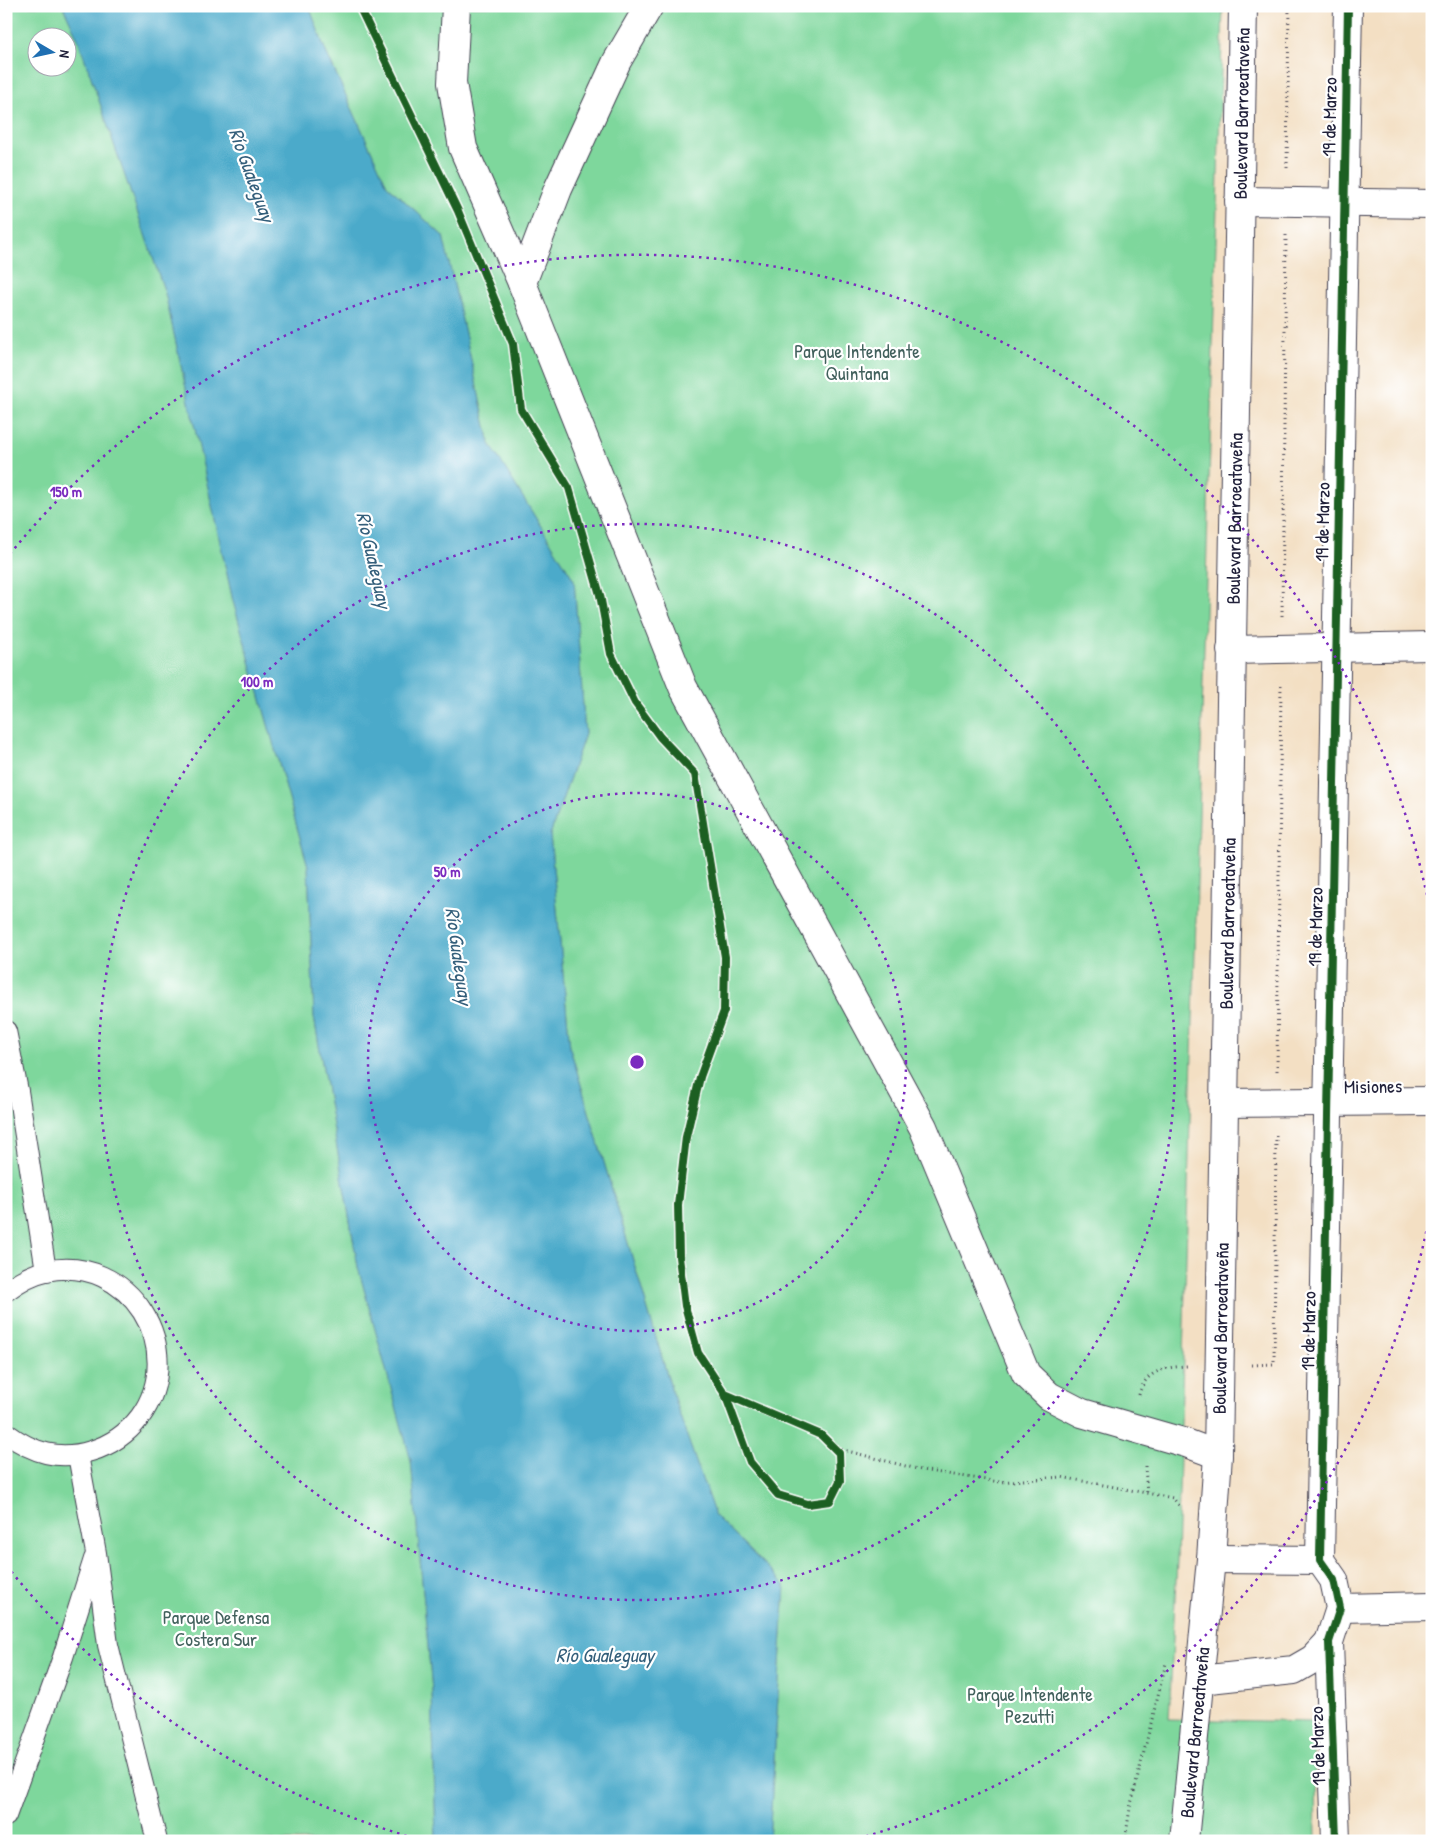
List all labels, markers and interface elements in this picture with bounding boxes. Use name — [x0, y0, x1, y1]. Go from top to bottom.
street label: Boulevard Barroeataveña — [1227, 27, 1256, 200]
north arrow — [28, 28, 78, 78]
text: N — [55, 49, 75, 60]
street label: 19 de Marzo — [1315, 77, 1343, 157]
water label: Río Gualeguay — [222, 124, 283, 228]
park label: Parque Intendente Quintana — [794, 338, 920, 386]
street label: Boulevard Barroeataveña — [1220, 432, 1249, 605]
text: 150 m — [50, 481, 82, 502]
street label: 19 de Marzo — [1308, 482, 1336, 562]
water label: Río Gualeguay — [349, 509, 399, 613]
text: 100 m — [241, 671, 273, 692]
street label: Boulevard Barroeataveña — [1213, 837, 1242, 1010]
text: 50 m — [434, 861, 460, 882]
street label: 19 de Marzo — [1301, 887, 1329, 967]
water label: Río Gualeguay — [438, 905, 480, 1009]
centre of rings — [628, 1053, 646, 1071]
street label: Misiones — [1344, 1072, 1402, 1100]
street label: Boulevard Barroeataveña — [1206, 1242, 1235, 1414]
street label: 19 de Marzo — [1294, 1291, 1322, 1371]
park label: Parque Defensa Costera Sur — [163, 1604, 270, 1652]
water label: Río Gualeguay — [556, 1641, 657, 1669]
street label: Boulevard Barroeataveña — [1173, 1645, 1216, 1819]
park label: Parque Intendente Pezutti — [967, 1681, 1093, 1729]
street label: 19 de Marzo — [1303, 1706, 1331, 1786]

